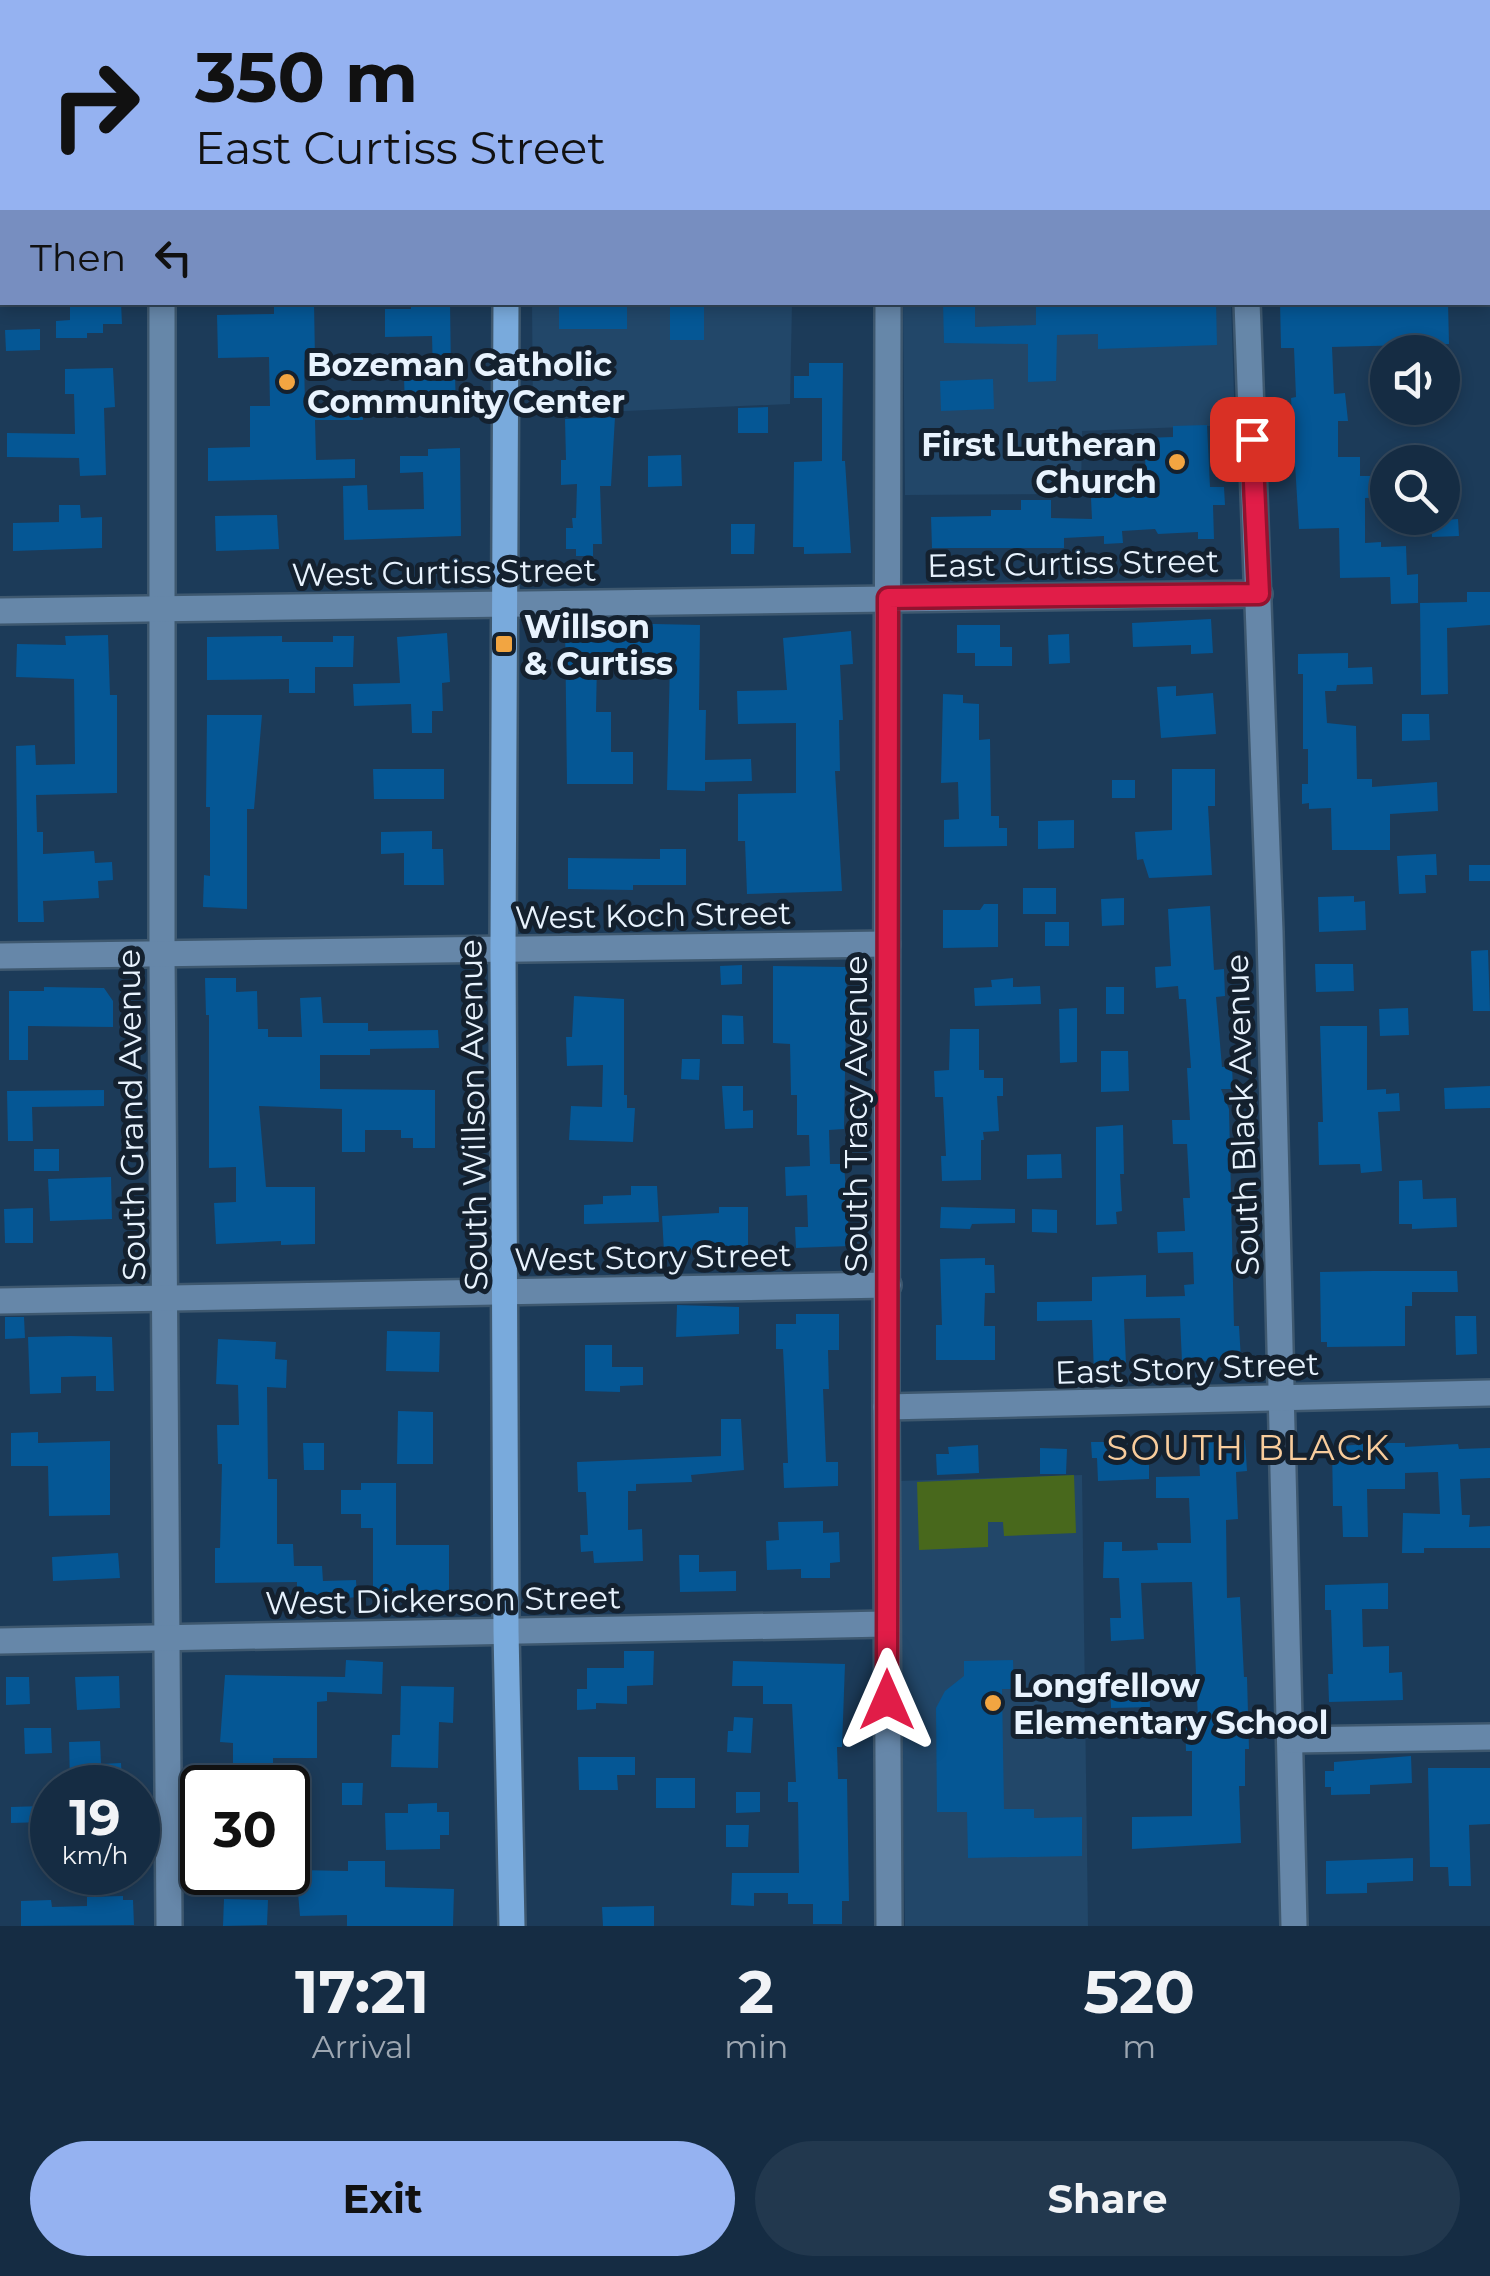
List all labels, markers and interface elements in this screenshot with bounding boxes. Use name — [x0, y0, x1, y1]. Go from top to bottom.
text: 350 m — [195, 34, 418, 120]
icon: right — [30, 40, 160, 170]
text: East Curtiss Street — [195, 120, 606, 175]
icon: left — [146, 230, 201, 285]
text: Then — [30, 234, 126, 281]
map controls — [1370, 335, 1460, 535]
button: sound — [1370, 335, 1460, 425]
place label: Bozeman Catholic Community Center — [307, 345, 625, 421]
marker: Bozeman Catholic Community Center — [276, 371, 298, 393]
pin — [1210, 397, 1295, 482]
icon: arrive — [1225, 412, 1280, 467]
place label: First Lutheran Church — [921, 425, 1157, 501]
button: search — [1370, 445, 1460, 535]
marker: First Lutheran Church — [1166, 451, 1188, 473]
street label: East Curtiss Street — [927, 541, 1219, 585]
street label: West Curtiss Street — [291, 550, 597, 594]
place label: Willson & Curtiss — [524, 607, 673, 683]
marker: Willson & Curtiss — [493, 633, 515, 655]
street label: West Koch Street — [514, 893, 792, 937]
street label: South Willson Avenue — [450, 939, 496, 1291]
street label: South Grand Avenue — [109, 949, 153, 1281]
street label: South Black Avenue — [1217, 953, 1267, 1277]
street label: South Tracy Avenue — [836, 956, 875, 1272]
street label: West Story Street — [514, 1235, 792, 1279]
street label: East Story Street — [1054, 1344, 1320, 1392]
district label: SOUTH BLACK — [1107, 1426, 1391, 1469]
street label: West Dickerson Street — [265, 1577, 621, 1623]
position arrow — [835, 1648, 939, 1752]
place label: Longfellow Elementary School — [1013, 1666, 1328, 1742]
marker: Longfellow Elementary School — [982, 1692, 1004, 1714]
speed limit sign: 30 — [180, 1765, 310, 1895]
text: 19 — [69, 1787, 121, 1848]
text: km/h — [62, 1840, 128, 1870]
text: 17:21 — [295, 1955, 429, 2028]
text: 2 — [739, 1955, 774, 2028]
text: 520 — [1083, 1955, 1195, 2028]
text: Arrival — [312, 2027, 413, 2066]
text: min — [724, 2027, 788, 2066]
text: m — [1122, 2027, 1156, 2066]
button: Exit — [30, 2141, 735, 2256]
button: Share — [755, 2141, 1460, 2256]

